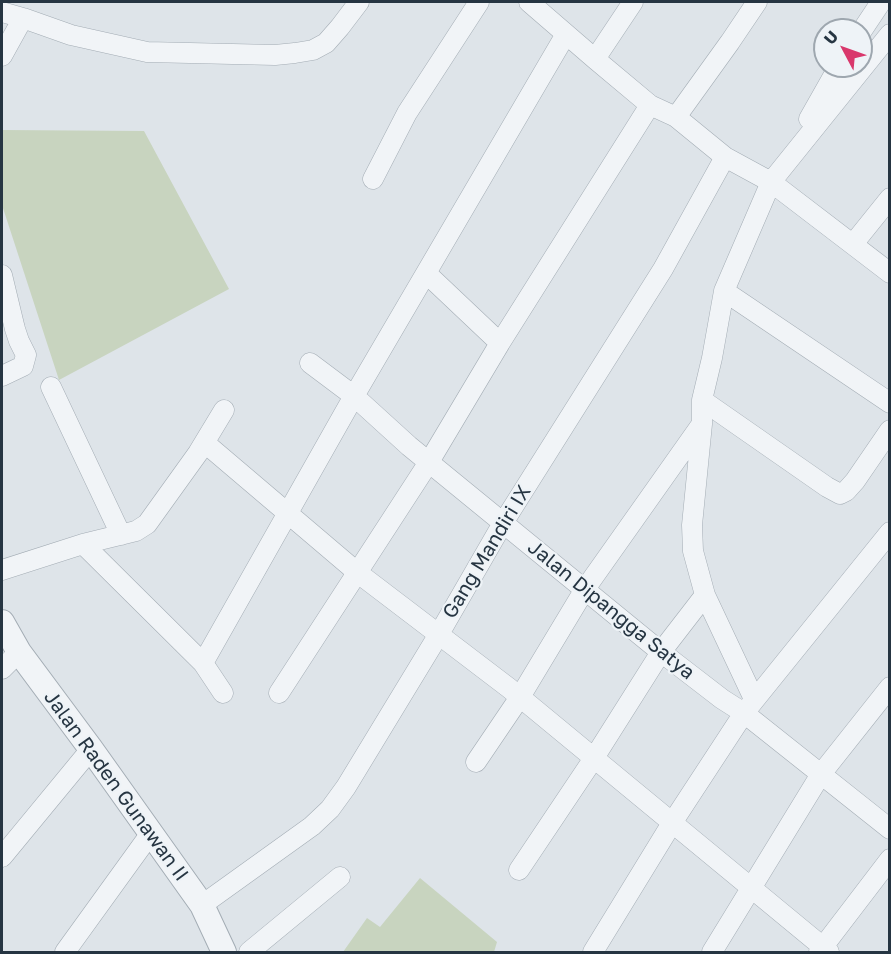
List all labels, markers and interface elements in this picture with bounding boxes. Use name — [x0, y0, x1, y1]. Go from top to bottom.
north arrow — [813, 18, 873, 78]
text: U — [820, 27, 842, 48]
street label: Gang Mandiri IX — [438, 481, 536, 623]
street label: Jalan Dipangga Satya — [523, 535, 699, 685]
street label: Jalan Raden Gunawan II — [39, 686, 193, 886]

